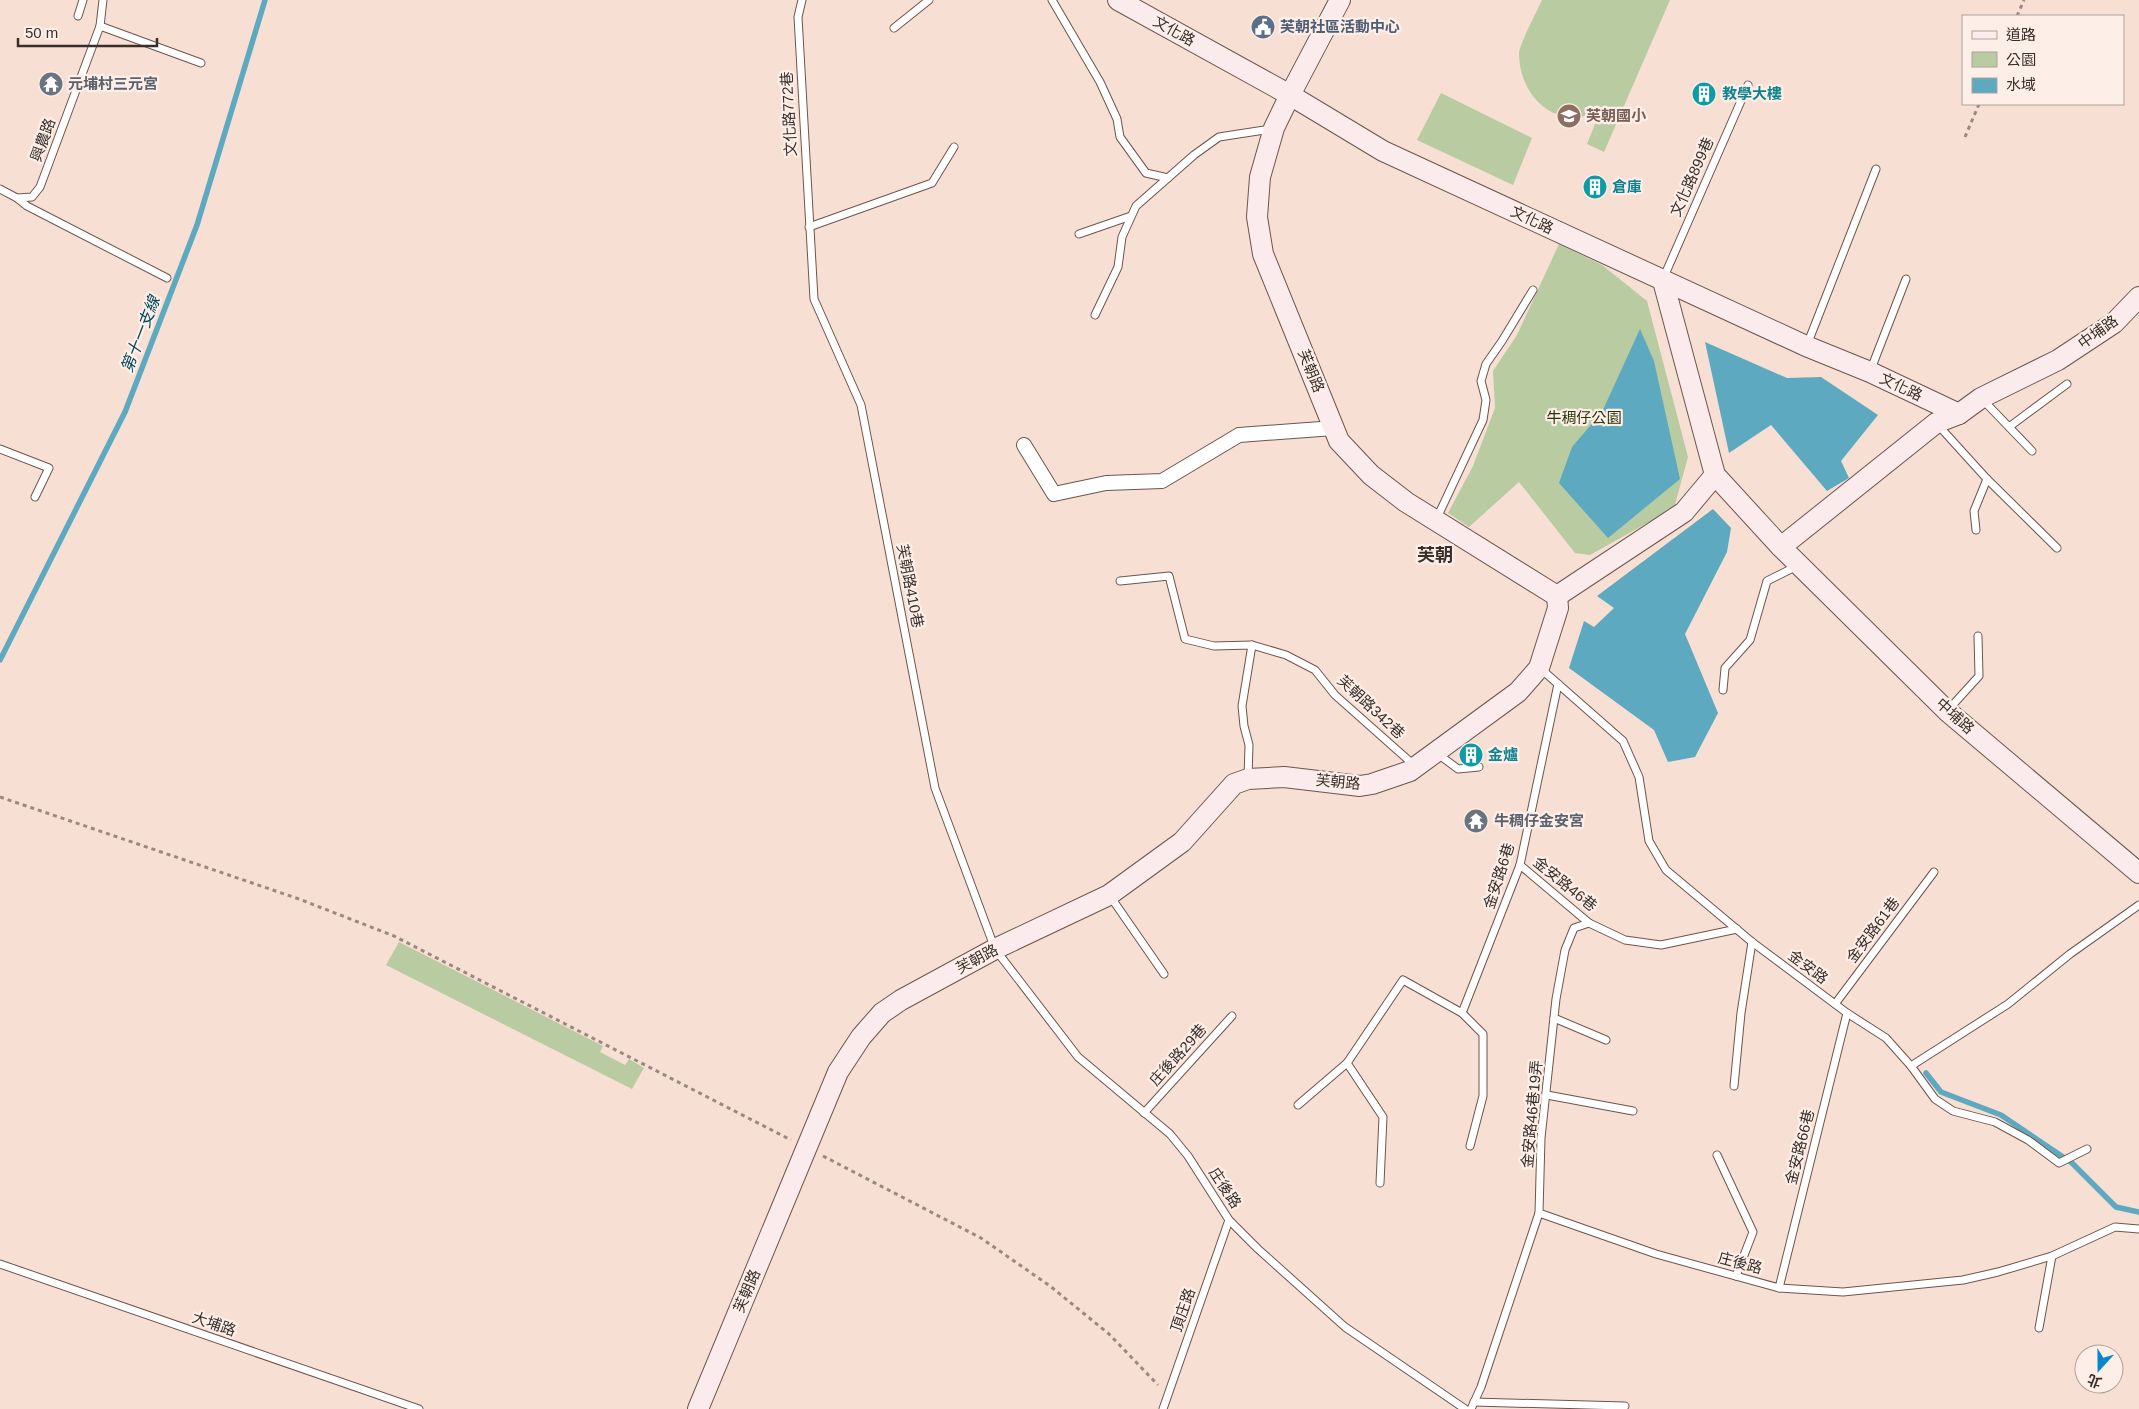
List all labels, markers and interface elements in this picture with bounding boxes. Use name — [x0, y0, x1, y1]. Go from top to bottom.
street label: 文化路 — [1150, 12, 1198, 49]
public building icon: 芙朝社區活動中心 — [1250, 14, 1276, 40]
scale bar — [18, 15, 156, 47]
legend — [1962, 15, 2124, 105]
place label: 芙朝社區活動中心 — [1280, 18, 1400, 35]
text: 50 m — [25, 24, 58, 41]
text: 道路 — [2006, 26, 2036, 43]
text: 公園 — [2006, 51, 2036, 68]
temple icon: 元埔村三元宮 — [38, 71, 64, 97]
street label: 文化路772巷 — [778, 71, 799, 157]
place label: 元埔村三元宮 — [68, 75, 158, 92]
text: 水域 — [2006, 76, 2036, 93]
building icon: 教學大樓 — [1691, 81, 1717, 107]
place label: 教學大樓 — [1722, 85, 1782, 102]
school or university icon: 芙朝國小 — [1556, 103, 1582, 129]
place label: 芙朝國小 — [1586, 107, 1647, 124]
street label: 興農路 — [27, 116, 58, 164]
street label: 文化路899巷 — [1666, 134, 1717, 219]
building icon: 倉庫 — [1582, 174, 1608, 200]
place label: 倉庫 — [1612, 178, 1642, 195]
street label: 文化路 — [1508, 202, 1556, 237]
water label: 第十一支線 — [118, 292, 163, 375]
street label: 中埔路 — [2075, 311, 2121, 352]
street label: 芙朝路 — [1295, 347, 1328, 395]
street label: 文化路 — [1877, 369, 1925, 404]
park label: 牛稠仔公園 — [1546, 409, 1622, 426]
street label: 芙朝路410巷 — [894, 543, 927, 629]
district label: 芙朝 — [1417, 545, 1453, 565]
street label: 芙朝路342巷 — [1334, 671, 1408, 742]
street label: 中埔路 — [1933, 694, 1978, 737]
building icon: 金爐 — [1458, 742, 1484, 768]
place label: 金爐 — [1488, 746, 1518, 763]
street label: 芙朝路 — [1315, 771, 1361, 792]
temple icon: 牛稠仔金安宮 — [1463, 808, 1489, 834]
place label: 牛稠仔金安宮 — [1494, 812, 1584, 829]
street label: 金安路6巷 — [1480, 841, 1517, 911]
street label: 金安路46巷 — [1530, 853, 1600, 914]
street label: 金安路61巷 — [1843, 894, 1902, 965]
street label: 芙朝路 — [953, 940, 1001, 977]
street label: 金安路 — [1785, 946, 1831, 987]
street label: 庄後路29巷 — [1146, 1020, 1210, 1089]
street label: 金安路46巷19弄 — [1518, 1059, 1545, 1169]
street label: 金安路66巷 — [1782, 1108, 1817, 1186]
street label: 庄後路 — [1206, 1164, 1245, 1211]
street label: 庄後路 — [1716, 1248, 1764, 1277]
street label: 芙朝路 — [730, 1267, 763, 1315]
street label: 頂庄路 — [1167, 1286, 1198, 1334]
street label: 大埔路 — [190, 1308, 238, 1339]
north arrow — [2074, 1344, 2124, 1394]
text: 北 — [2085, 1371, 2104, 1391]

